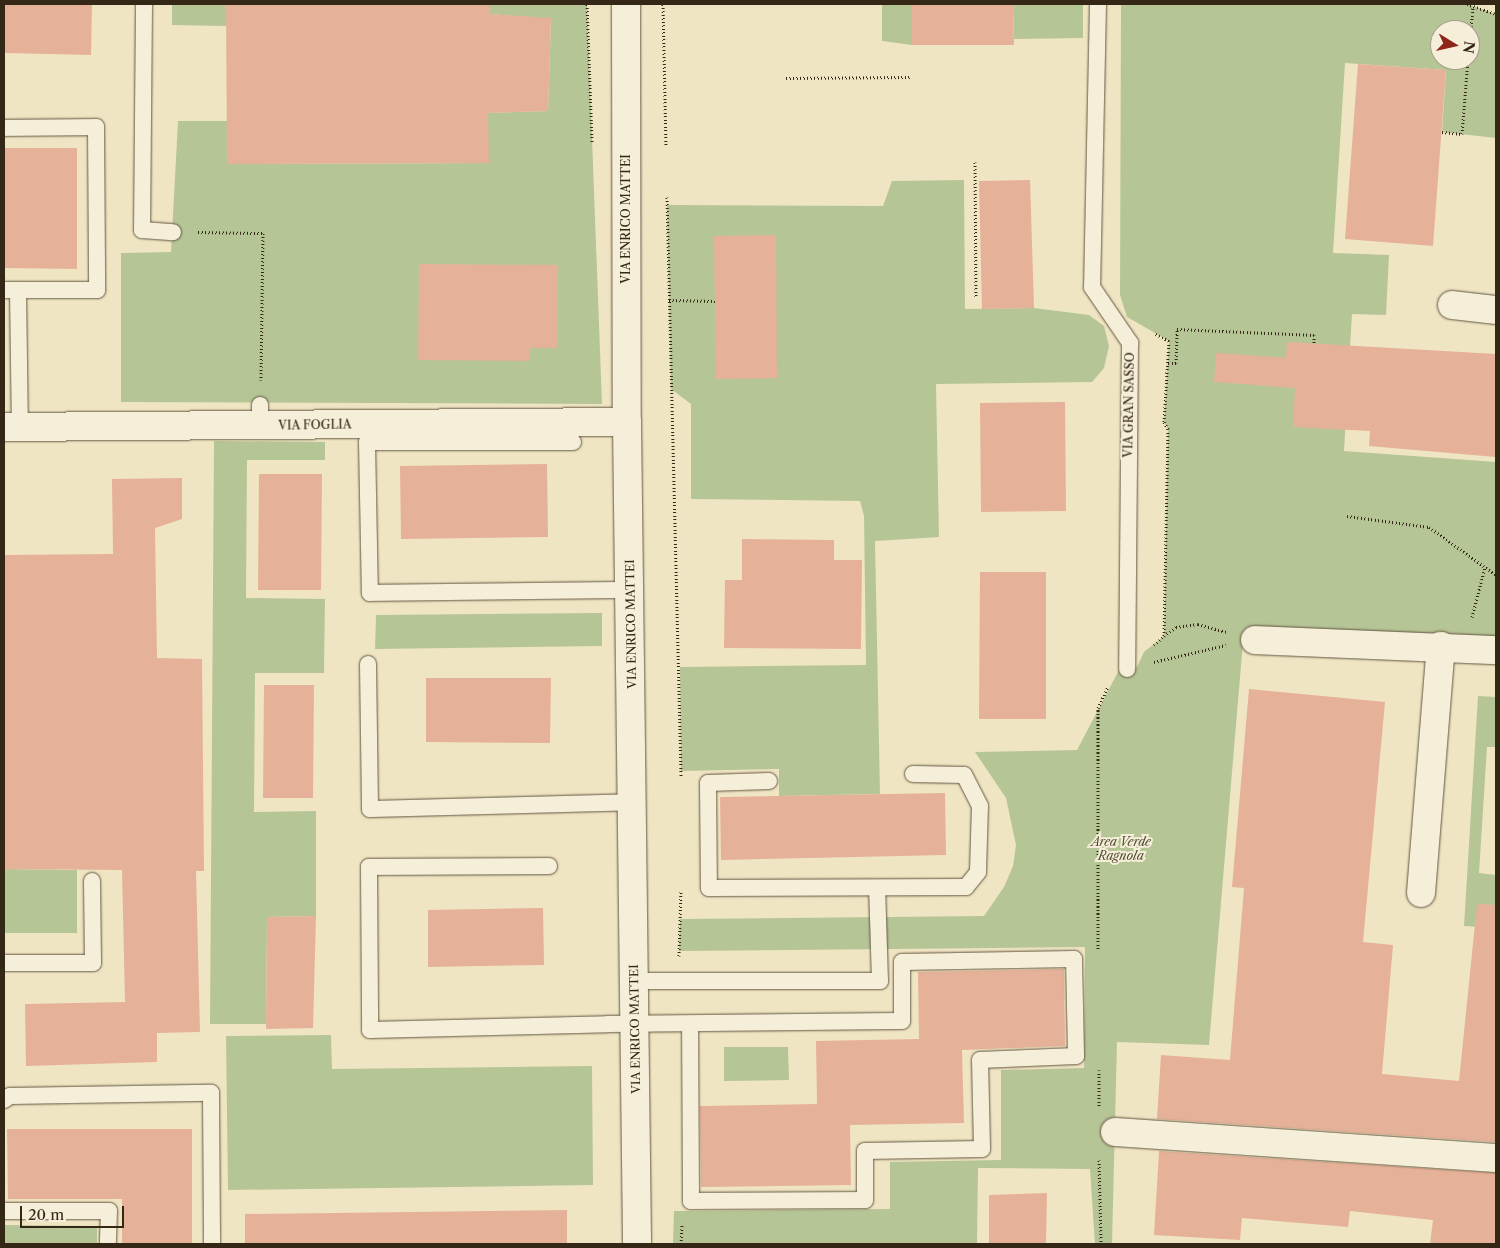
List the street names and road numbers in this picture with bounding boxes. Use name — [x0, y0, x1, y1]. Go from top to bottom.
street label: VIA ENRICO MATTEI — [619, 154, 633, 284]
street label: VIA GRAN SASSO — [1121, 352, 1137, 458]
street label: VIA FOGLIA — [278, 417, 352, 433]
street label: VIA ENRICO MATTEI — [623, 559, 639, 689]
street label: VIA ENRICO MATTEI — [627, 964, 643, 1094]

